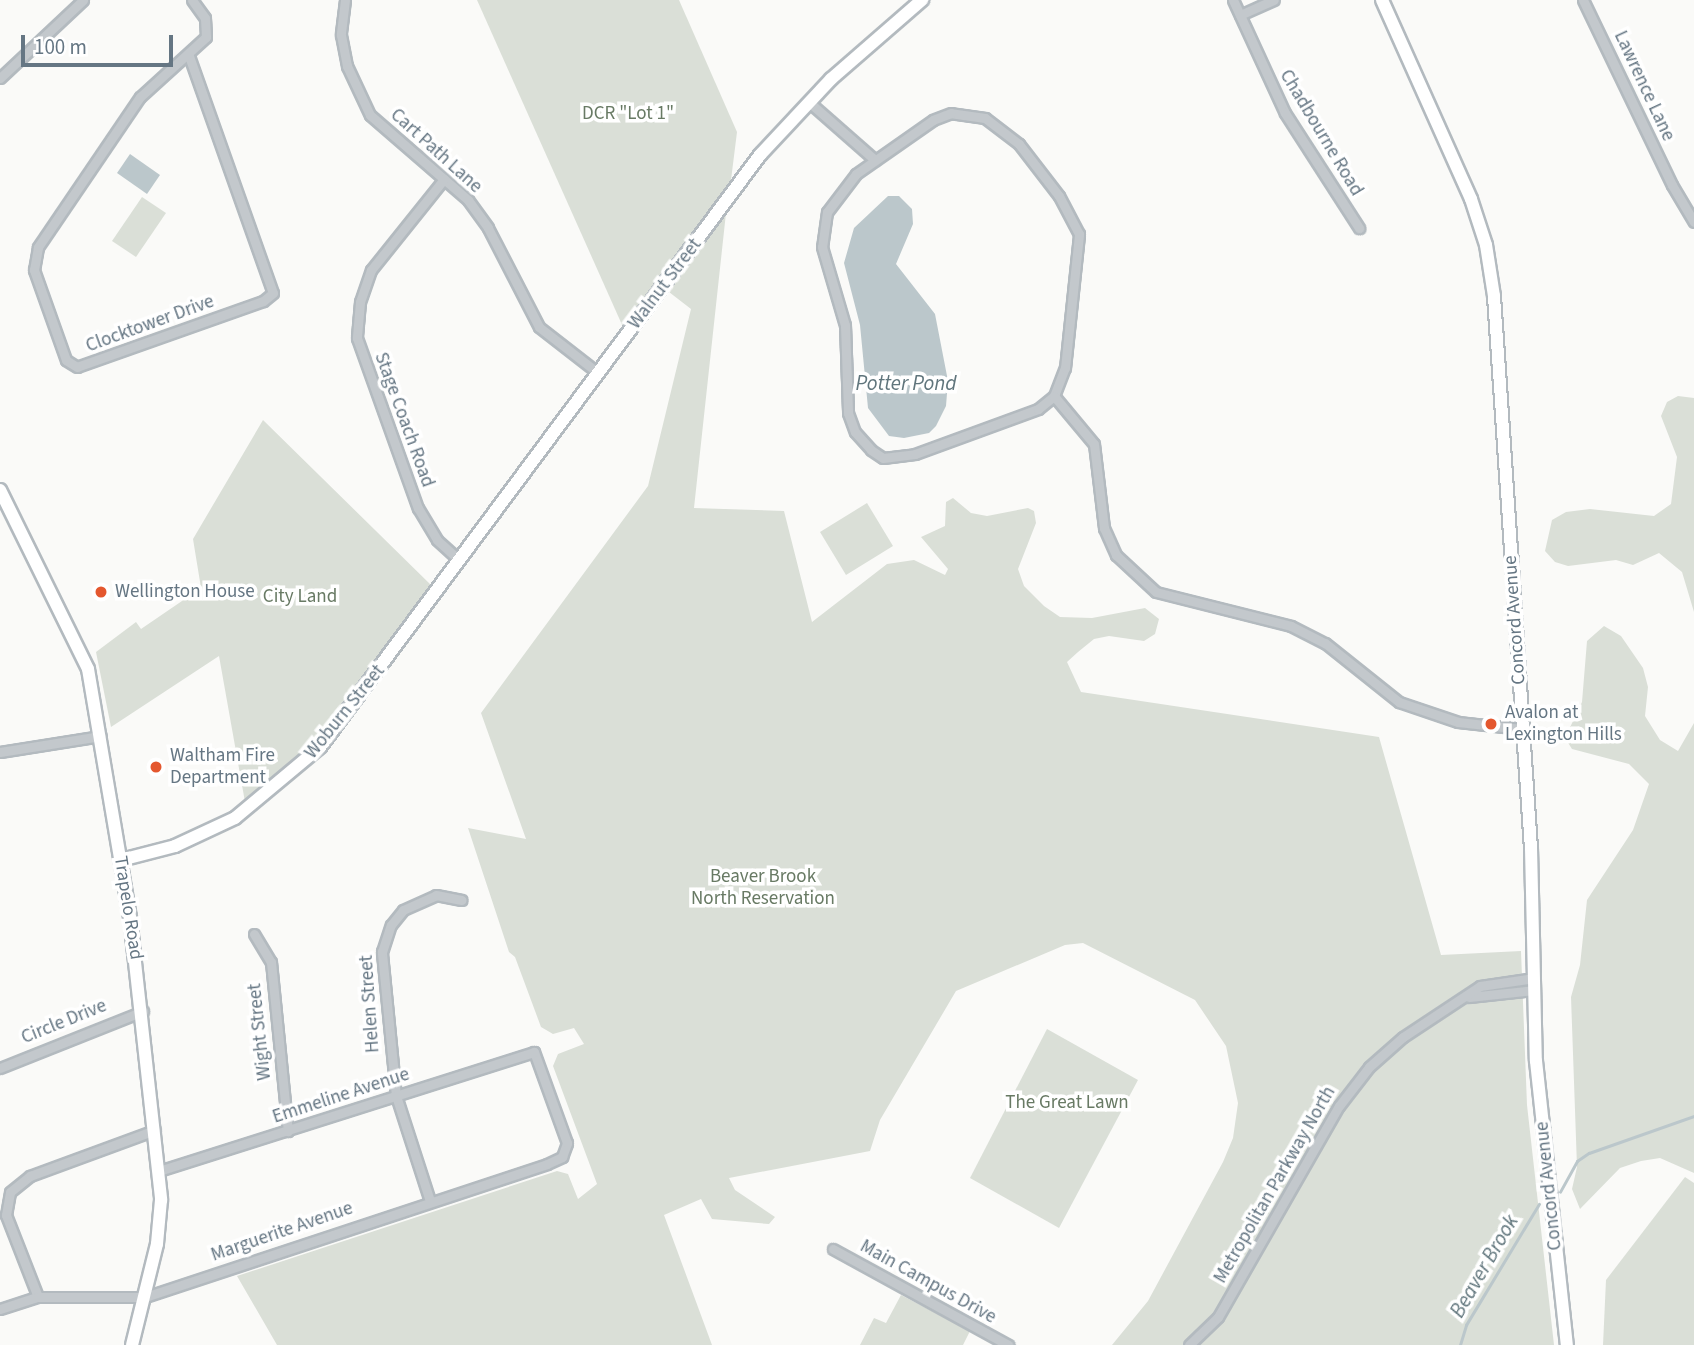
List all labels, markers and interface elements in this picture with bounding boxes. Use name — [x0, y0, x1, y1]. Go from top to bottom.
scale bar — [24, 21, 177, 65]
street label: Lawrence Lane — [1609, 27, 1679, 145]
text: 100 m — [34, 32, 87, 62]
street label: Chadbourne Road — [1274, 66, 1368, 200]
park label: DCR "Lot 1" — [582, 103, 674, 125]
street label: Cart Path Lane — [385, 104, 487, 198]
street label: Walnut Street — [624, 234, 706, 334]
street label: Clocktower Drive — [83, 290, 217, 358]
street label: Stage Coach Road — [369, 349, 439, 491]
water label: Potter Pond — [855, 370, 957, 396]
street label: Concord Avenue — [1499, 555, 1531, 685]
place label: Wellington House — [115, 581, 255, 603]
marker: Wellington House — [93, 584, 109, 600]
park label: City Land — [263, 586, 337, 608]
street label: Woburn Street — [300, 660, 390, 764]
place label: Avalon at Lexington Hills — [1505, 702, 1622, 746]
marker: Avalon at Lexington Hills — [1483, 716, 1499, 732]
place label: Waltham Fire Department — [170, 745, 275, 789]
marker: Waltham Fire Department — [148, 759, 164, 775]
street label: Trapelo Road — [109, 855, 147, 961]
park label: Beaver Brook North Reservation — [691, 866, 835, 910]
street label: Helen Street — [355, 954, 385, 1054]
street label: Wight Street — [244, 982, 276, 1082]
street label: Circle Drive — [18, 995, 110, 1049]
street label: Emmeline Avenue — [270, 1063, 412, 1129]
street label: Metropolitan Parkway North — [1209, 1083, 1341, 1287]
park label: The Great Lawn — [1005, 1092, 1129, 1114]
street label: Concord Avenue — [1531, 1120, 1567, 1252]
street label: Marguerite Avenue — [208, 1197, 356, 1267]
water label: Beaver Brook — [1444, 1210, 1524, 1322]
street label: Main Campus Drive — [856, 1235, 1000, 1329]

